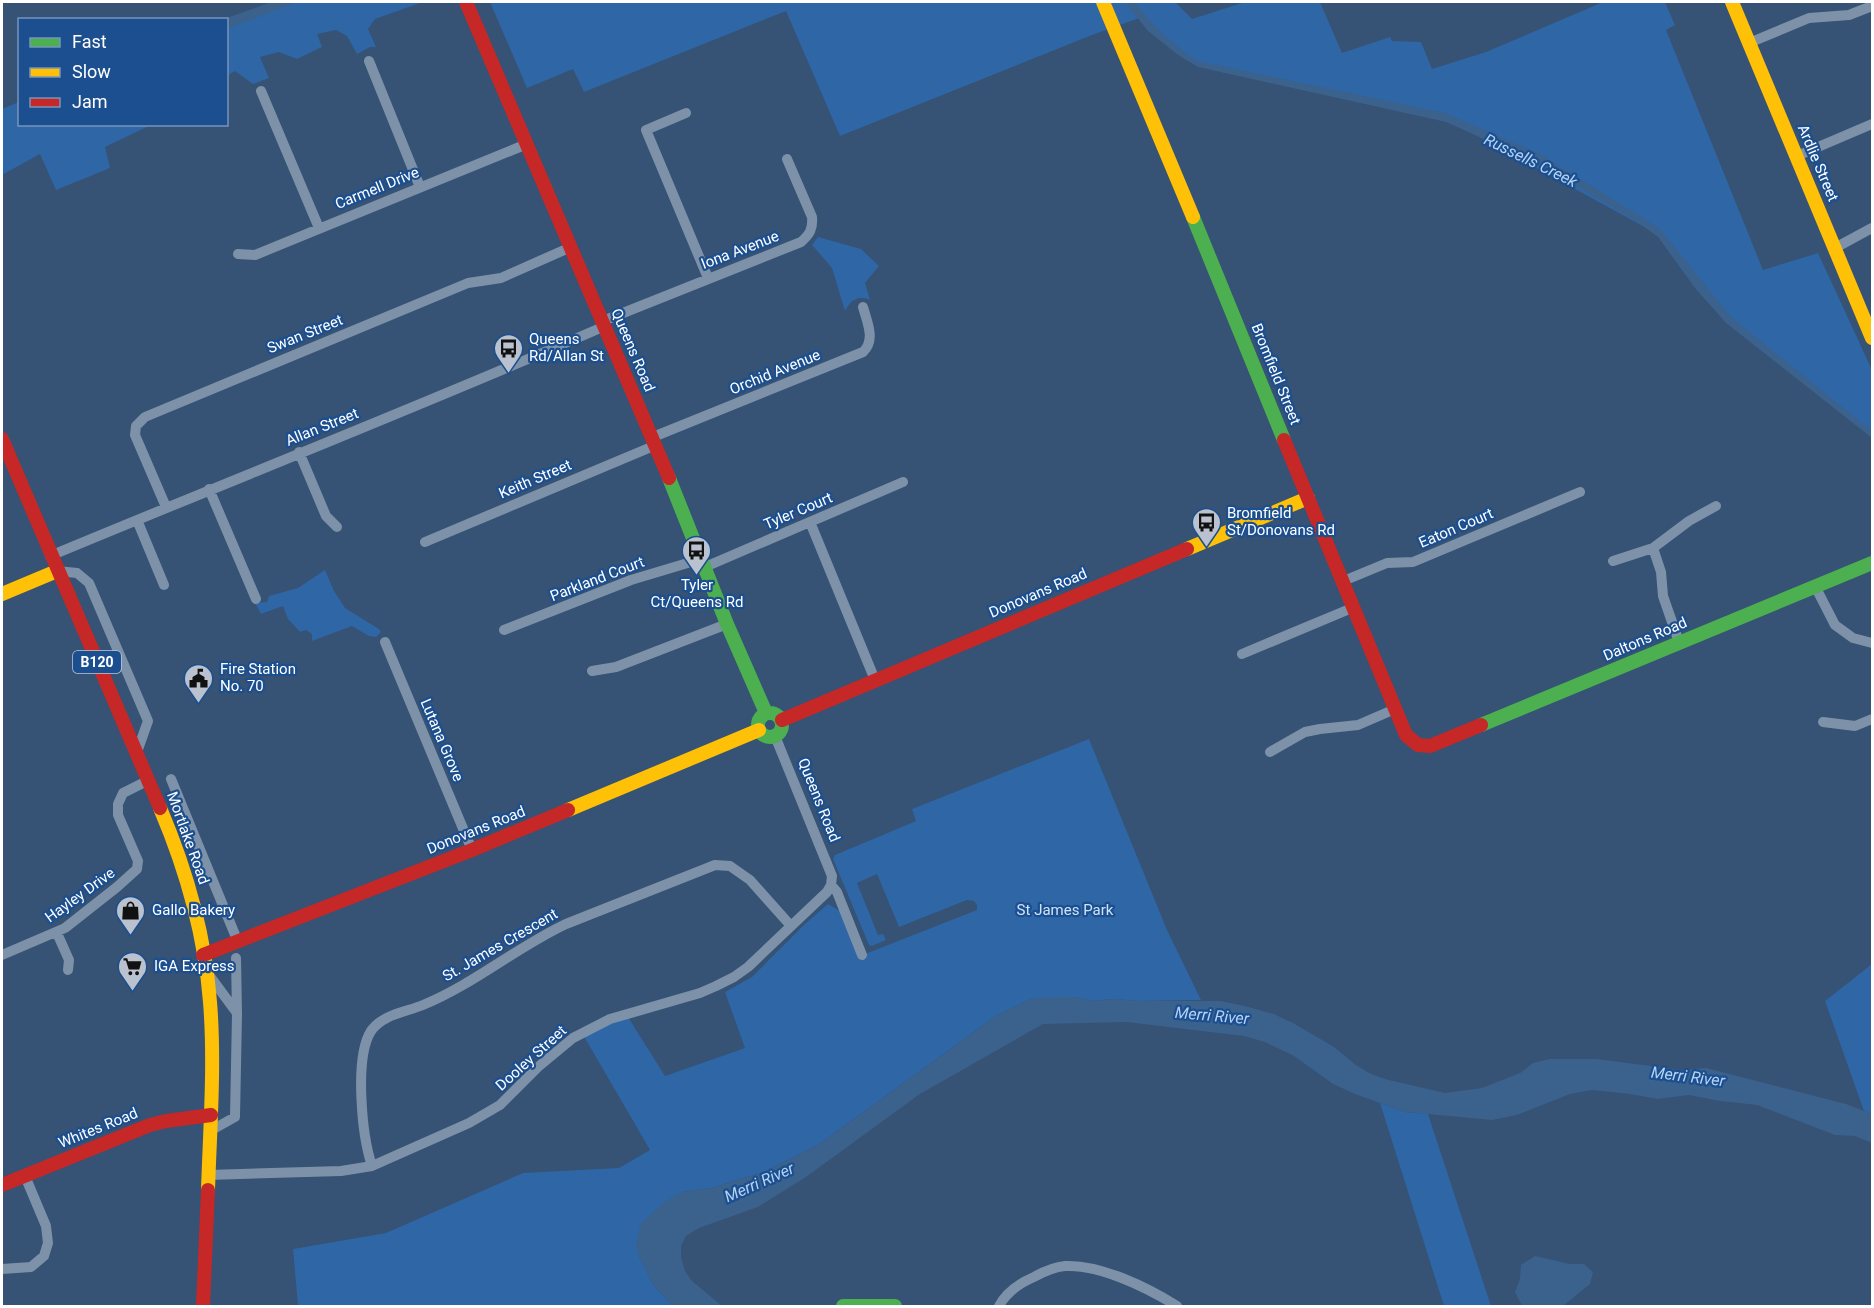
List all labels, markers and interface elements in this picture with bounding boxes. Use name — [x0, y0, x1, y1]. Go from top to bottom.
legend — [18, 18, 228, 126]
text: Fast — [72, 31, 107, 52]
text: Slow — [72, 61, 111, 82]
text: Jam — [72, 91, 108, 112]
street label: Ardlie Street — [1794, 122, 1842, 204]
water label: Russells Creek — [1481, 130, 1582, 192]
street label: Carmell Drive — [332, 163, 422, 213]
street label: Iona Avenue — [699, 227, 781, 273]
street label: Queens Road — [607, 306, 659, 394]
street label: Swan Street — [265, 311, 346, 357]
street label: Bromfield Street — [1247, 321, 1305, 427]
place label: Queens Rd/Allan St — [529, 330, 604, 365]
bus stop icon: Queens Rd/Allan St — [492, 332, 524, 374]
street label: Orchid Avenue — [727, 346, 823, 398]
street label: Allan Street — [283, 404, 361, 450]
street label: Keith Street — [496, 456, 574, 502]
street label: Tyler Court — [761, 488, 835, 534]
place label: Bromfield St/Donovans Rd — [1227, 504, 1335, 539]
street label: Eaton Court — [1416, 504, 1496, 552]
bus stop icon: Bromfield St/Donovans Rd — [1190, 506, 1222, 548]
bus stop icon: Tyler Ct/Queens Rd — [681, 534, 713, 576]
street label: Parkland Court — [547, 553, 647, 605]
street label: Donovans Road — [986, 564, 1090, 622]
place label: Tyler Ct/Queens Rd — [651, 576, 743, 611]
street label: Daltons Road — [1600, 613, 1690, 665]
road number: B120 — [73, 651, 121, 673]
place label: Fire Station No. 70 — [220, 660, 296, 695]
public building icon: Fire Station No. 70 — [183, 662, 215, 704]
street label: Lutana Grove — [417, 696, 467, 784]
street label: Queens Road — [794, 756, 844, 844]
street label: Mortlake Road — [163, 789, 213, 887]
street label: Donovans Road — [424, 802, 528, 858]
street label: Hayley Drive — [42, 864, 118, 926]
shop icon: Gallo Bakery — [115, 894, 147, 936]
place label: Gallo Bakery — [152, 901, 235, 919]
park label: St James Park — [1017, 901, 1114, 919]
street label: St. James Crescent — [439, 905, 561, 985]
supermarket icon: IGA Express — [117, 950, 149, 992]
place label: IGA Express — [154, 957, 235, 975]
water label: Merri River — [1174, 1003, 1250, 1028]
street label: Dooley Street — [492, 1022, 570, 1094]
water label: Merri River — [1650, 1063, 1727, 1091]
street label: Whites Road — [56, 1104, 140, 1152]
water label: Merri River — [721, 1158, 798, 1206]

